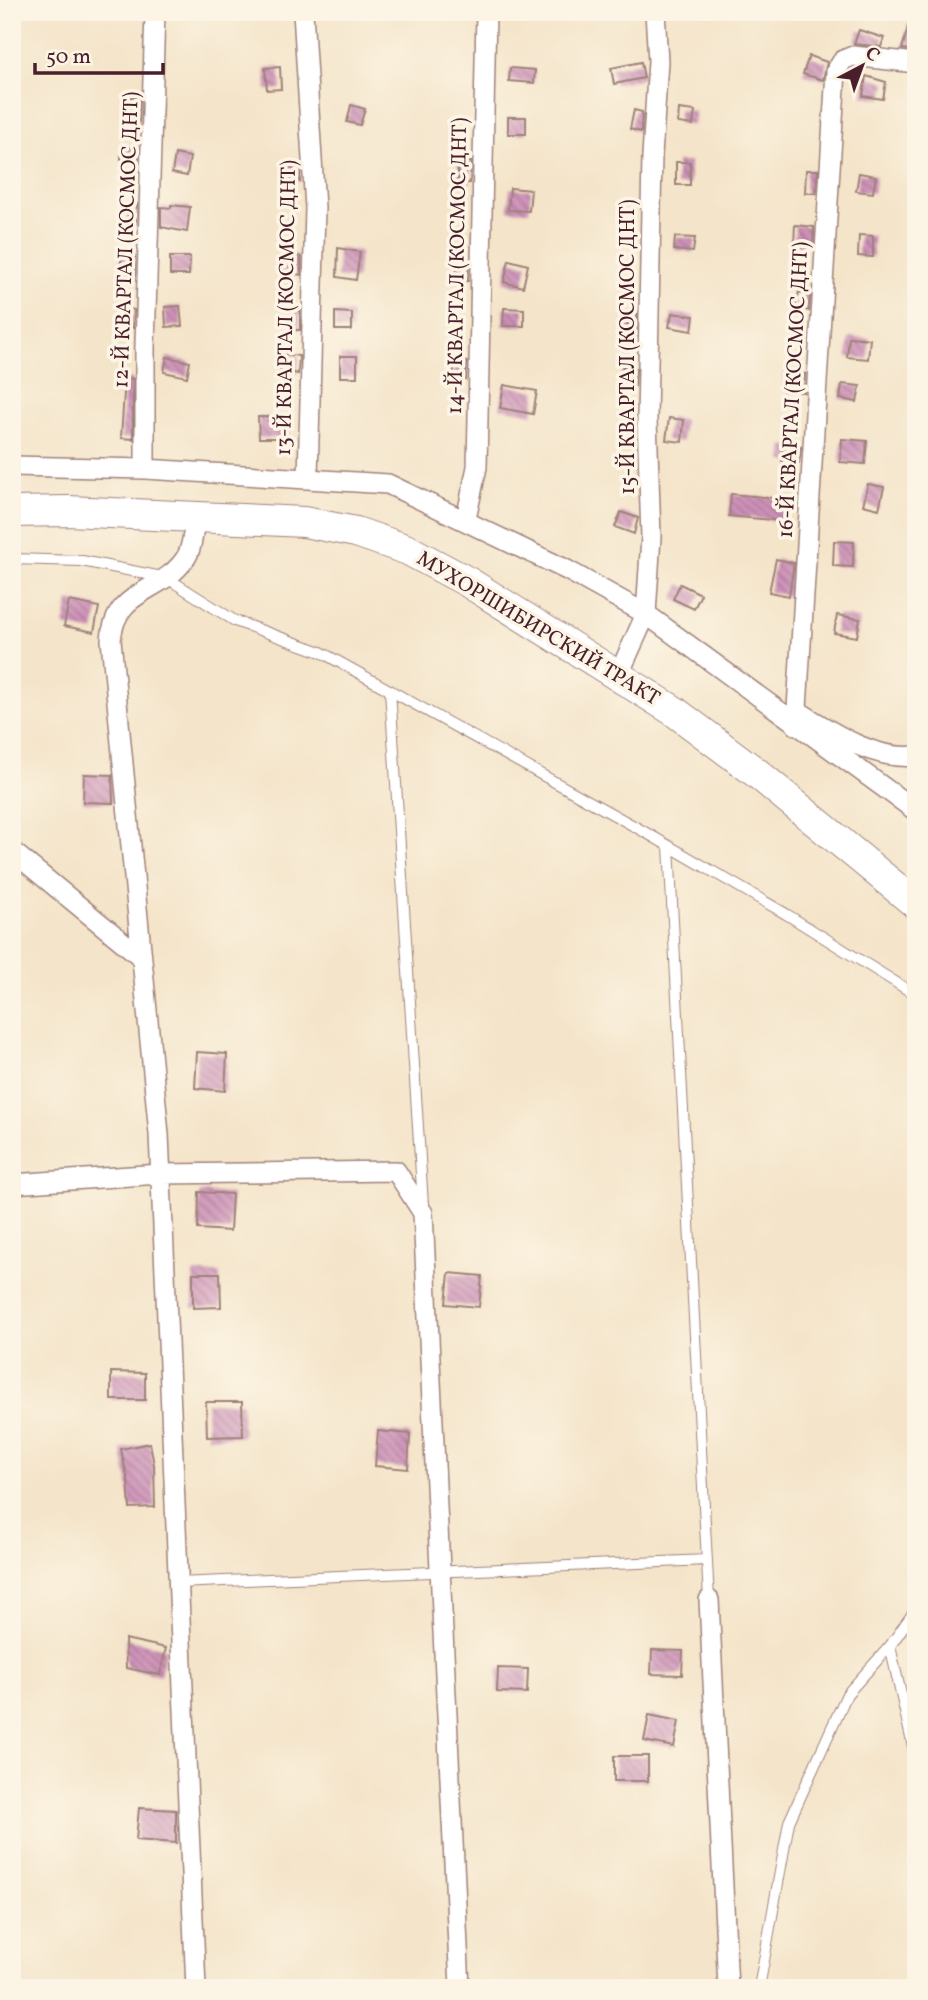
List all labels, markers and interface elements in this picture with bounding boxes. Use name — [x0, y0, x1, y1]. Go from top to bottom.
scale bar — [35, 32, 163, 76]
north arrow — [827, 32, 897, 102]
text: С — [859, 41, 885, 68]
text: 50 m — [46, 43, 91, 72]
street label: 12-Й КВАРТАЛ (КОСМОС ДНТ) — [107, 91, 147, 389]
street label: 14-Й КВАРТАЛ (КОСМОС ДНТ) — [441, 117, 475, 415]
street label: 13-Й КВАРТАЛ (КОСМОС ДНТ) — [270, 160, 304, 456]
street label: 15-Й КВАРТАЛ (КОСМОС ДНТ) — [614, 199, 643, 495]
street label: 16-Й КВАРТАЛ (КОСМОС ДНТ) — [772, 241, 816, 539]
street label: МУХОРШИБИРСКИЙ ТРАКТ — [411, 545, 665, 713]

